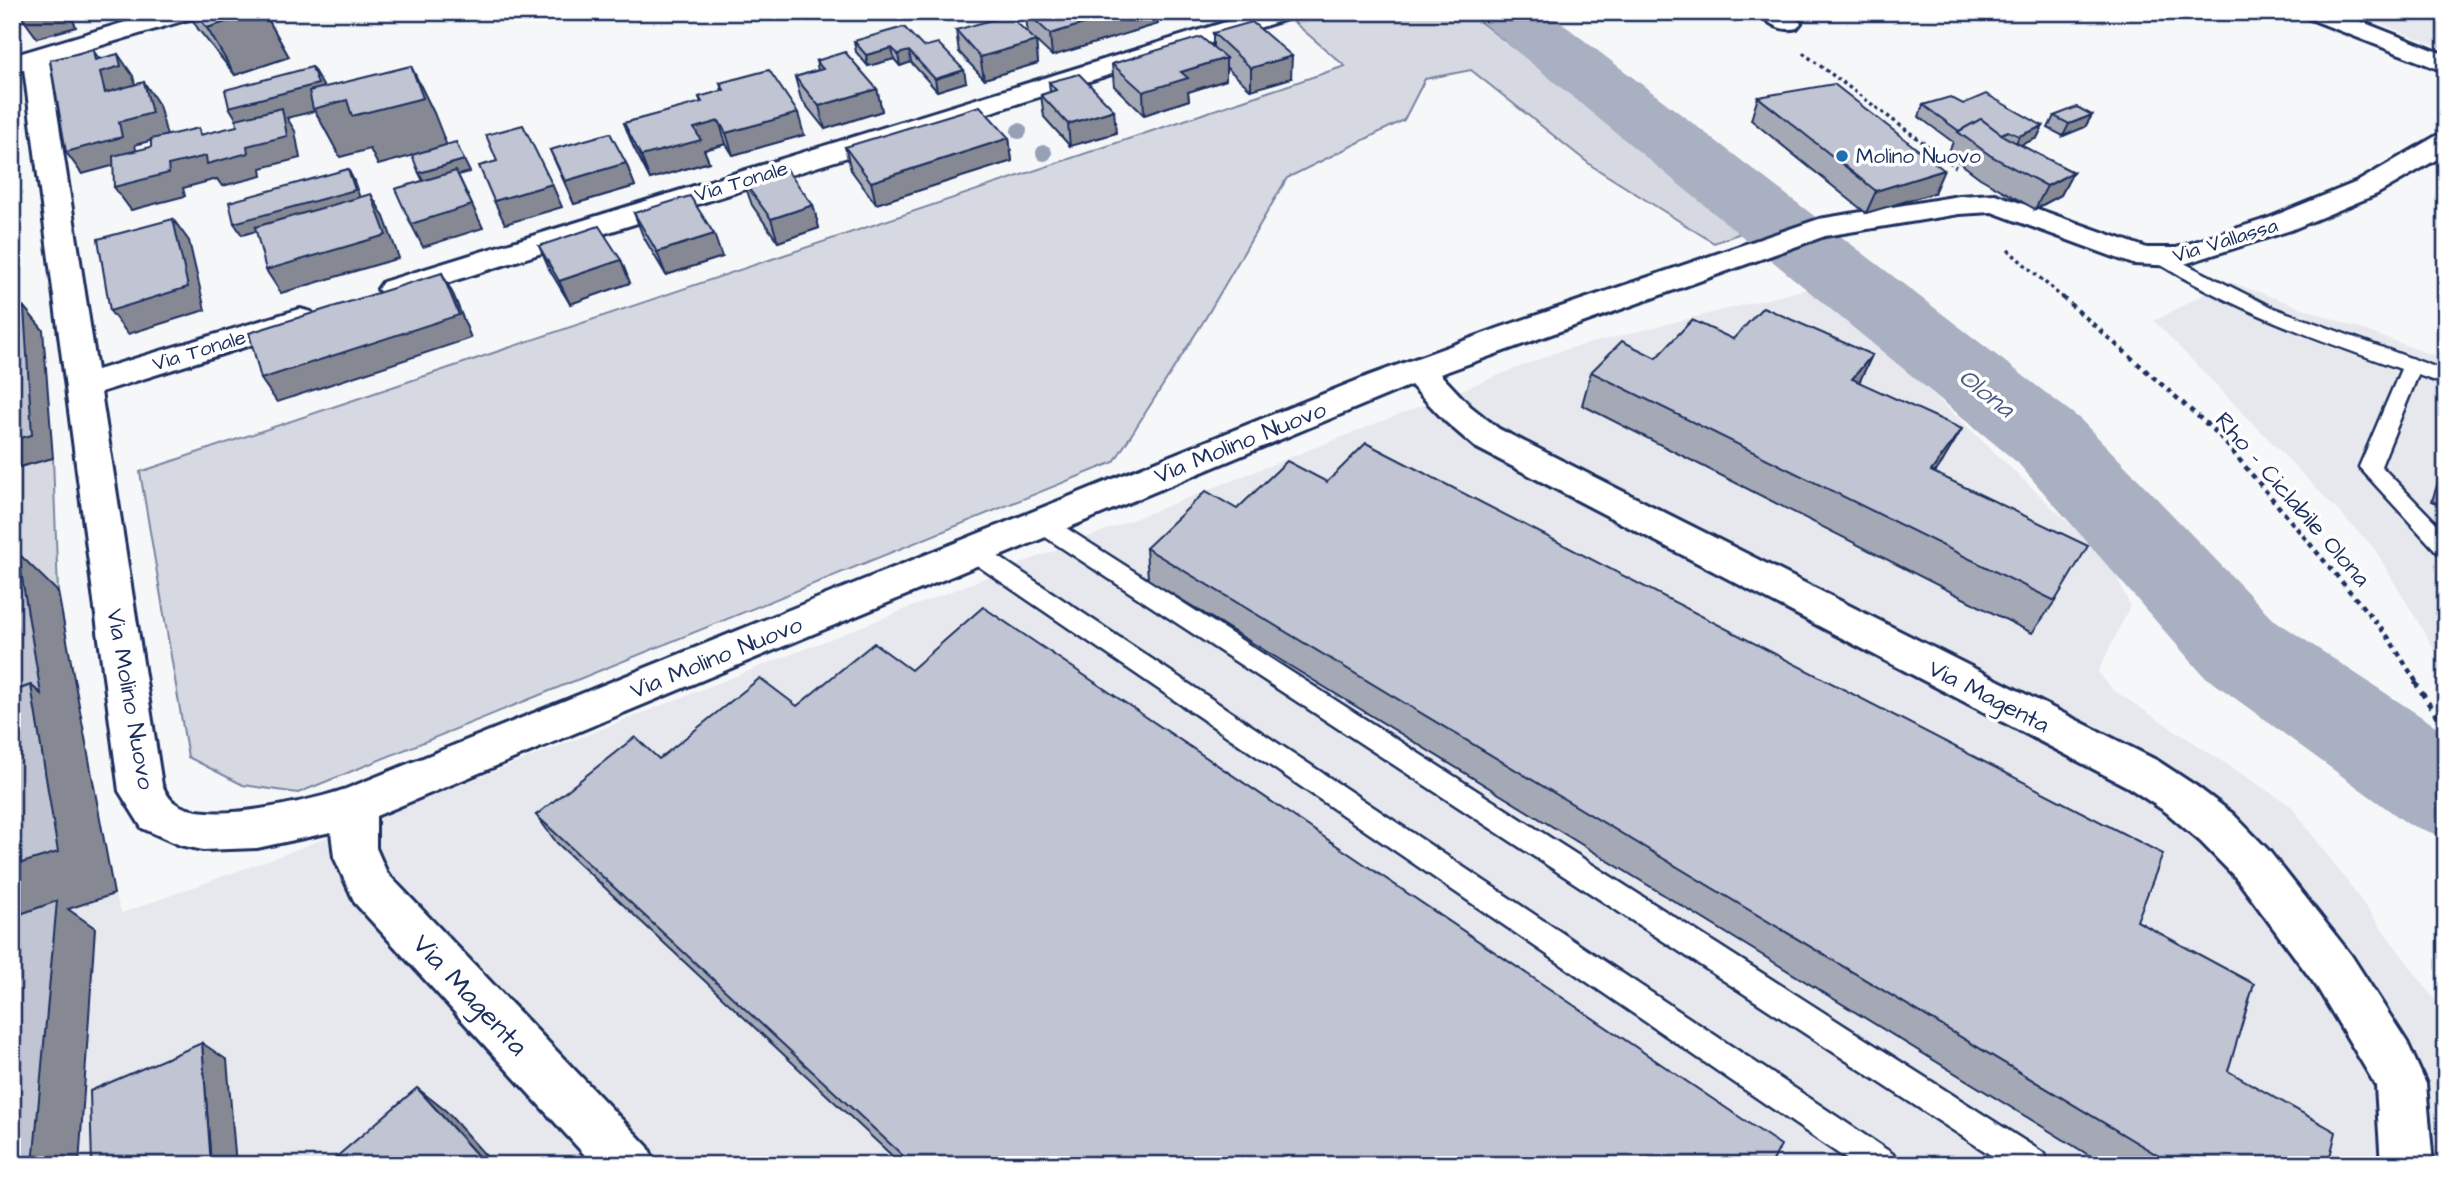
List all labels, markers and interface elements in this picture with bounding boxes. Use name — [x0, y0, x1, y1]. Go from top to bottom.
place label: Molino Nuovo — [1856, 142, 1981, 171]
marker: Molino Nuovo — [1834, 148, 1850, 164]
street label: Via Tonale — [691, 154, 791, 209]
street label: Via Vallassa — [2169, 211, 2281, 270]
street label: Via Tonale — [149, 323, 249, 378]
water label: Olona — [1951, 359, 2023, 427]
street label: Via Molino Nuovo — [1149, 393, 1332, 493]
street label: Rho - Ciclabile Olona — [2207, 405, 2378, 595]
street label: Via Molino Nuovo — [97, 606, 163, 793]
street label: Via Molino Nuovo — [625, 608, 808, 708]
street label: Via Magenta — [1922, 652, 2055, 743]
street label: Via Magenta — [402, 925, 537, 1065]

